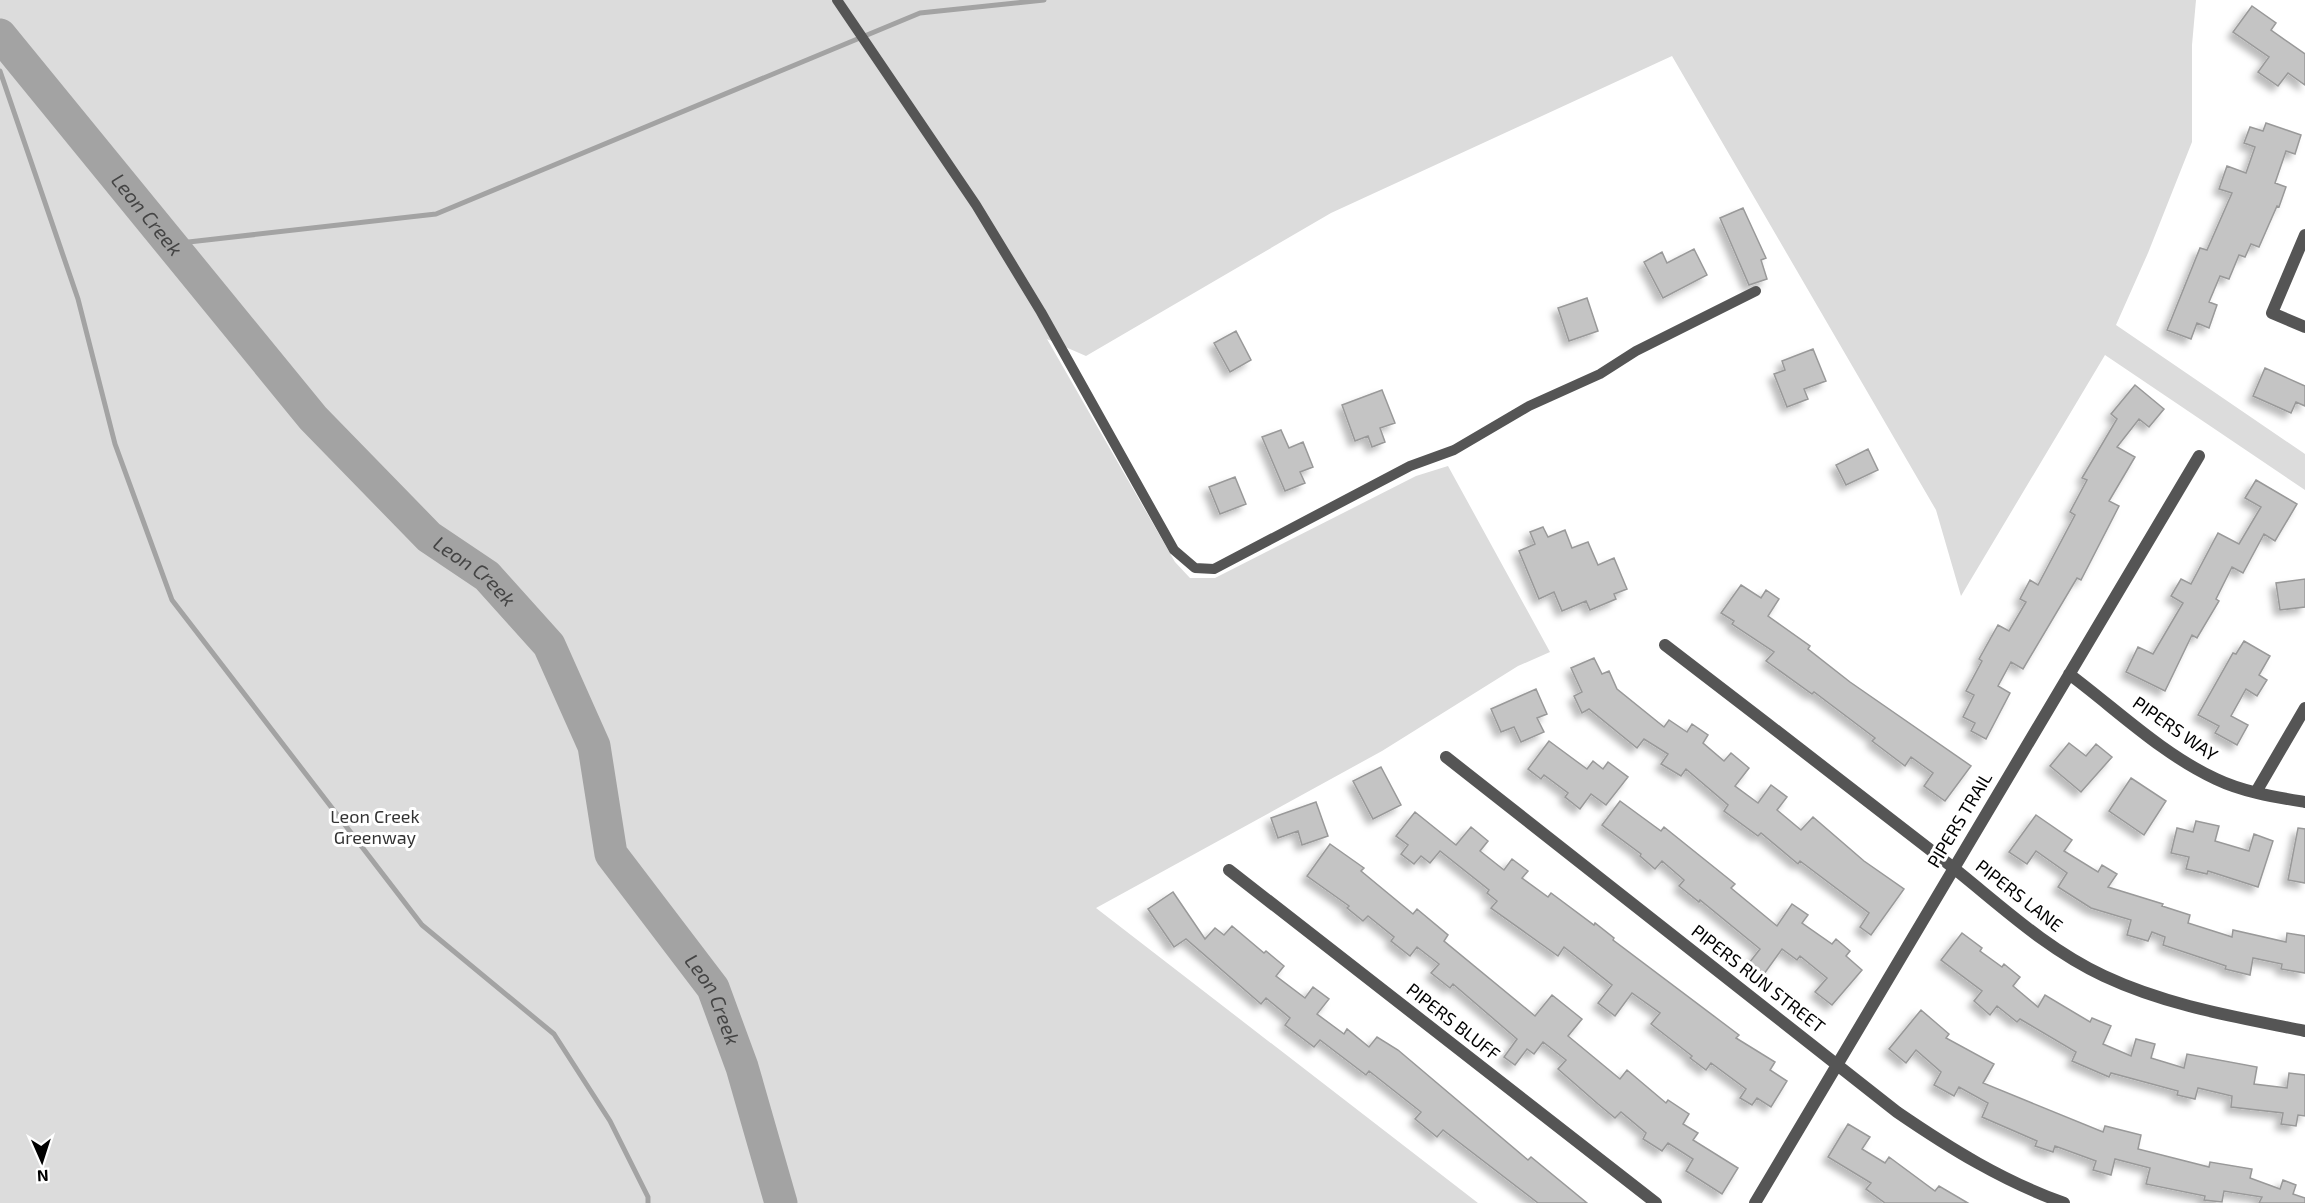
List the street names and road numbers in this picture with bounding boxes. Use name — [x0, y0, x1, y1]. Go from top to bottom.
street label: PIPERS WAY — [2129, 691, 2223, 766]
street label: PIPERS TRAIL — [1922, 768, 1996, 871]
street label: PIPERS LANE — [1972, 854, 2068, 936]
street label: PIPERS RUN STREET — [1687, 919, 1830, 1038]
street label: PIPERS BLUFF — [1402, 978, 1505, 1065]

